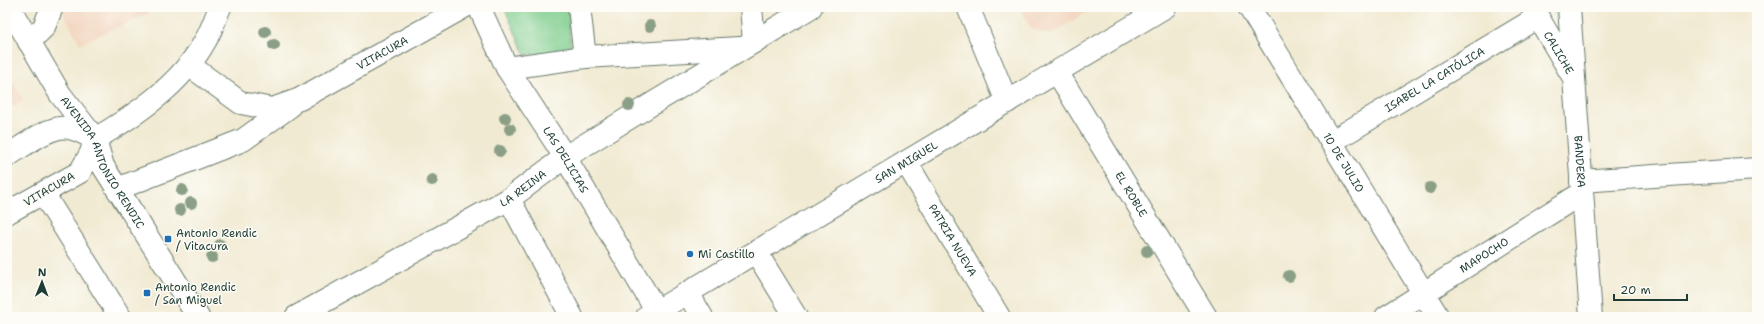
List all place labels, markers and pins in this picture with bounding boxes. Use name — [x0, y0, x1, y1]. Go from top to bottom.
place label: Antonio Rendic / Vitacura — [176, 226, 258, 254]
marker: Antonio Rendic / Vitacura — [163, 234, 173, 244]
place label: Mi Castillo — [698, 247, 755, 262]
marker: Mi Castillo — [685, 249, 695, 259]
place label: Antonio Rendic / San Miguel — [155, 280, 237, 308]
marker: Antonio Rendic / San Miguel — [142, 288, 152, 298]

